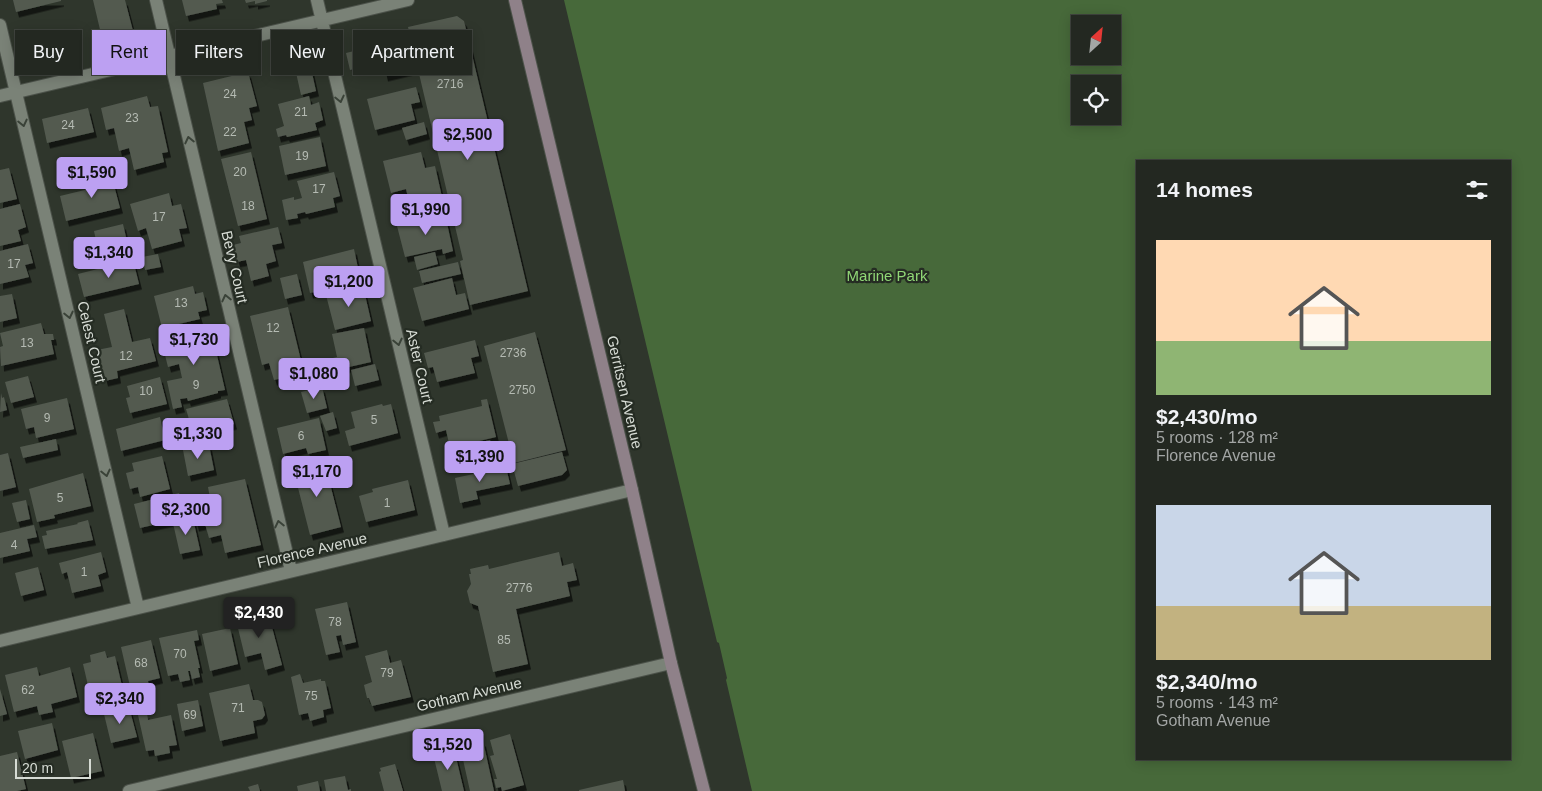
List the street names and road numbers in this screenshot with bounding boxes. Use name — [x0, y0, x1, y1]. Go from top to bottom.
street label: Bevy Court — [218, 229, 252, 306]
street label: Celest Court — [74, 299, 110, 385]
street label: Aster Court — [403, 327, 437, 406]
street label: Gerritsen Avenue — [604, 334, 646, 450]
street label: Florence Avenue — [255, 529, 369, 571]
street label: Gotham Avenue — [415, 674, 523, 714]

